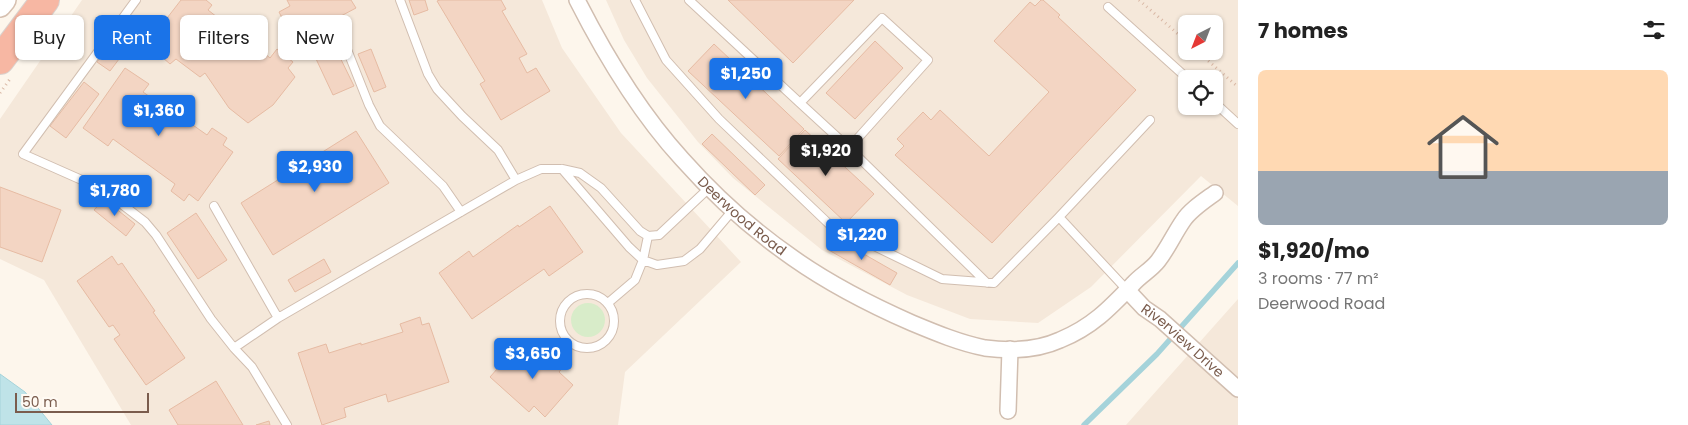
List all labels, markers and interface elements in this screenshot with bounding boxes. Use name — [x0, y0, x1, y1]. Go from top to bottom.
chip: Buy — [15, 15, 84, 60]
chip: Rent — [94, 15, 170, 60]
chip: Filters — [180, 15, 268, 60]
chip: New — [278, 15, 352, 60]
north arrow — [1178, 15, 1222, 60]
map controls — [1178, 15, 1223, 115]
text: 7 homes — [1258, 16, 1348, 45]
icon: filters — [1640, 16, 1668, 44]
pin: $1,250 — [705, 58, 787, 100]
text: $1,250 — [720, 62, 772, 85]
button: locate — [1178, 70, 1223, 115]
pin: $1,360 — [118, 94, 200, 137]
text: $1,360 — [133, 99, 185, 122]
icon: home — [1418, 102, 1508, 192]
pin: $1,920 — [785, 134, 867, 177]
text: $1,920 — [801, 139, 851, 162]
pin: $2,930 — [274, 150, 356, 193]
text: $2,930 — [288, 155, 342, 178]
street label: Deerwood Road — [693, 172, 790, 260]
pin: $1,780 — [74, 174, 156, 217]
text: $1,780 — [90, 179, 140, 202]
pin: $1,220 — [821, 218, 903, 261]
text: $1,220 — [837, 223, 887, 246]
text: $1,920/mo — [1258, 236, 1369, 265]
text: 3 rooms · 77 m² — [1258, 267, 1378, 290]
text: Deerwood Road — [1258, 292, 1385, 315]
street label: Riverview Drive — [1137, 299, 1229, 382]
pin: $3,650 — [492, 338, 574, 380]
text: $3,650 — [505, 342, 561, 365]
scale bar — [15, 390, 149, 413]
text: 50 m — [22, 392, 58, 412]

